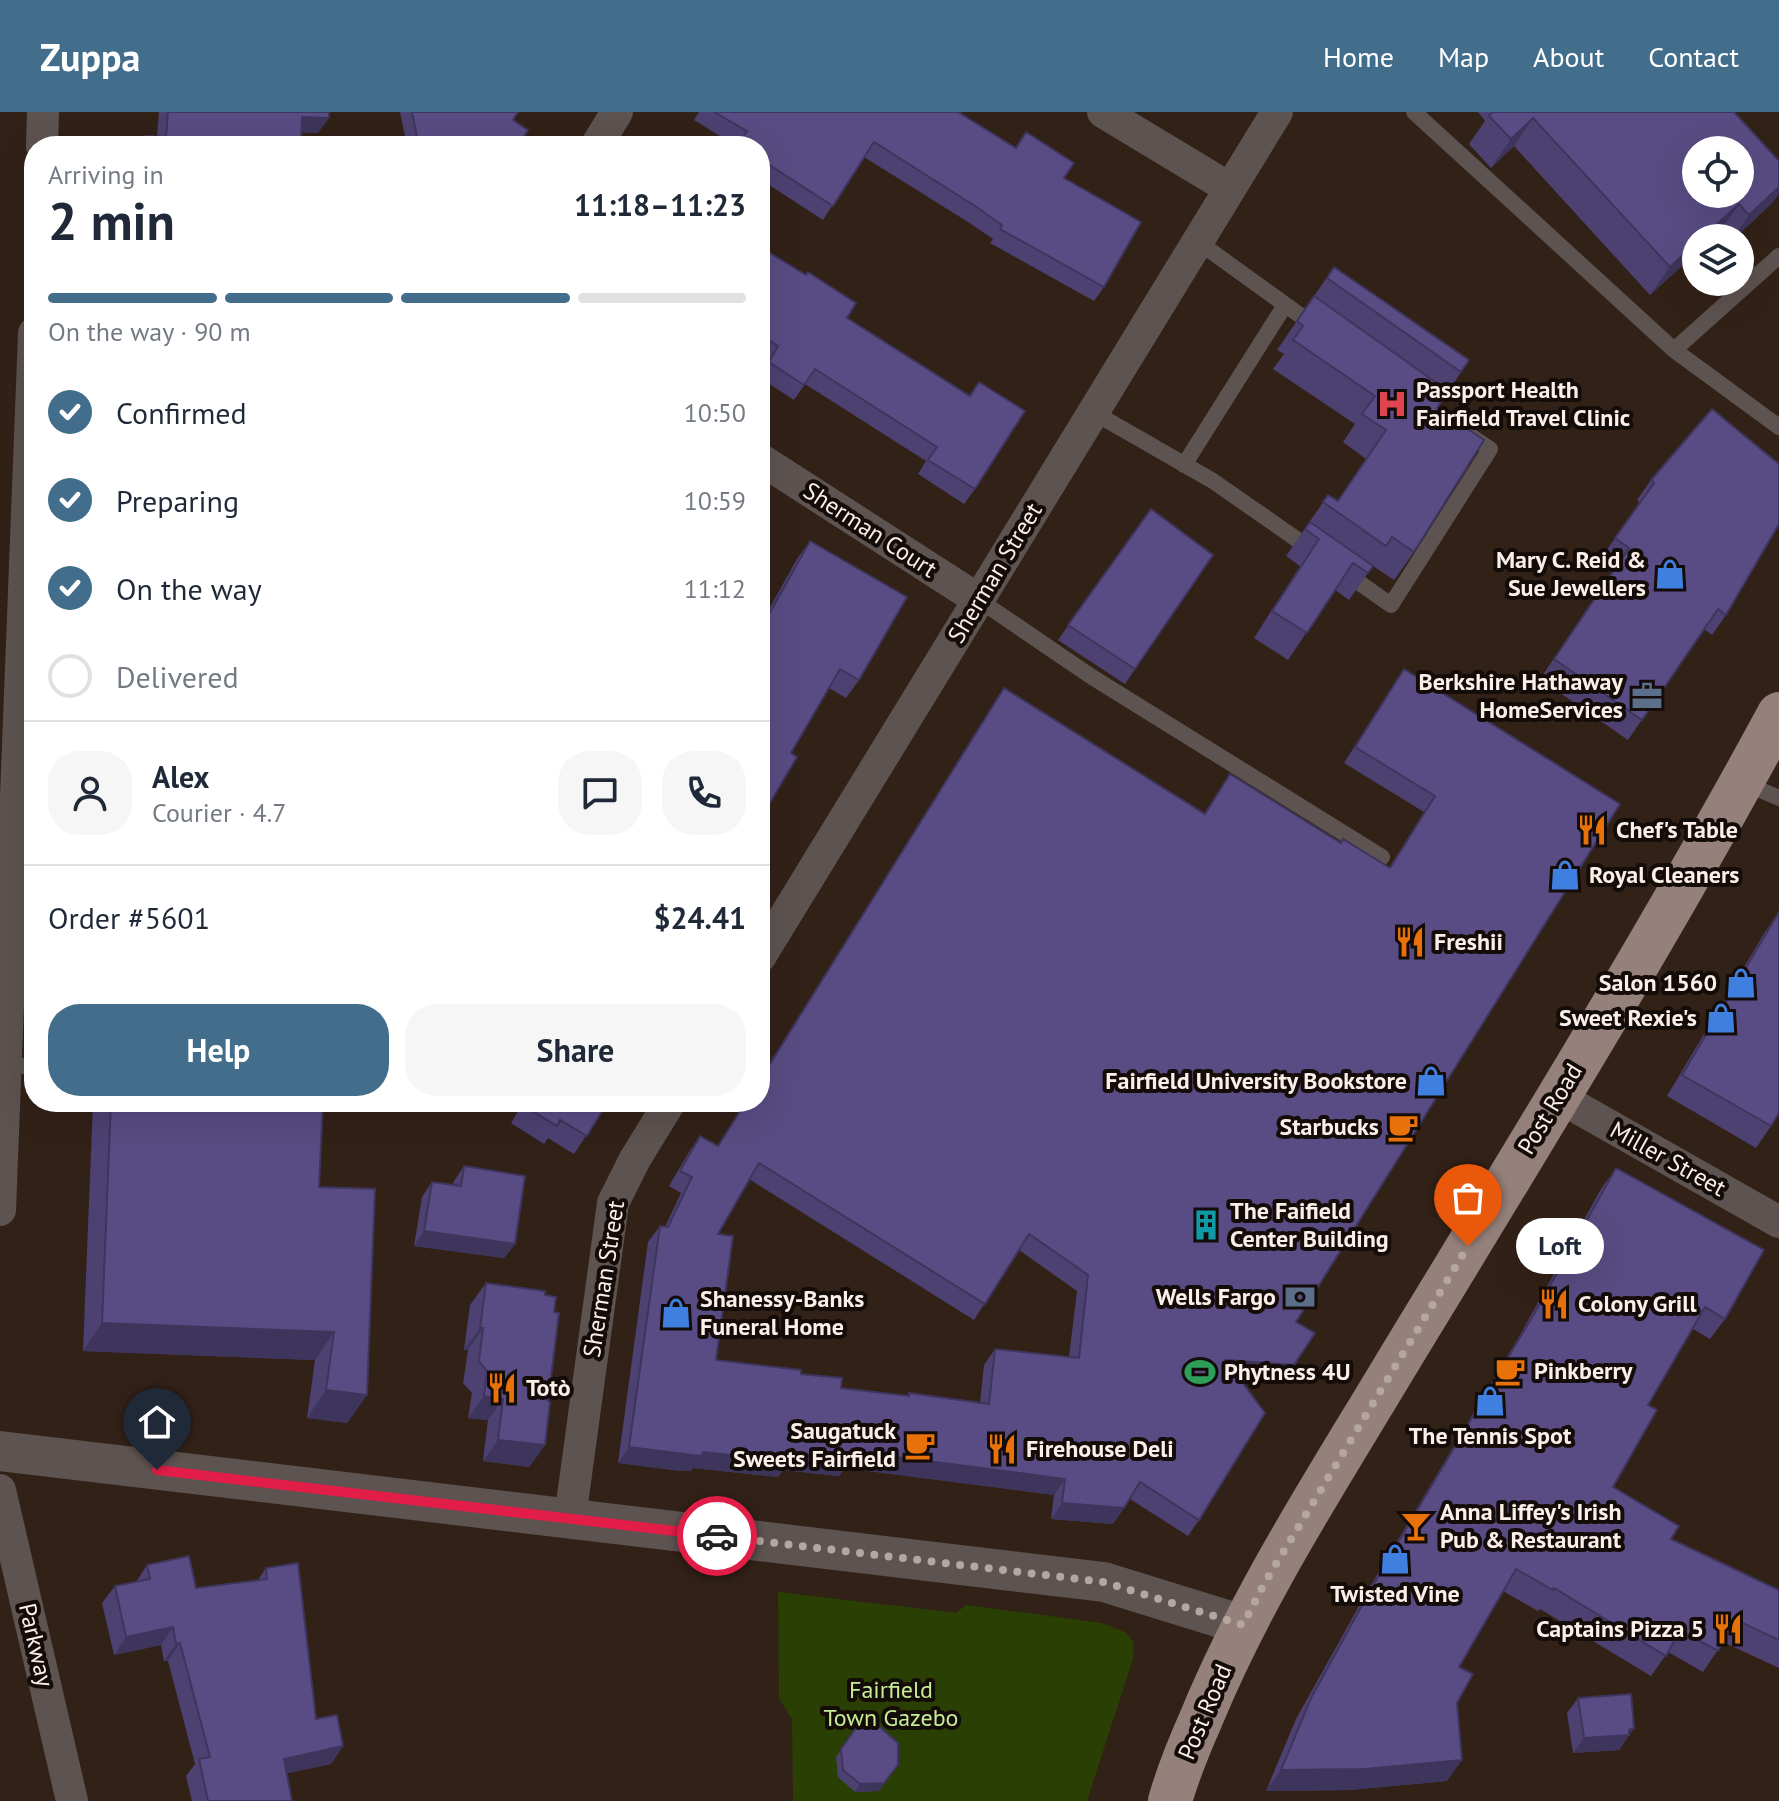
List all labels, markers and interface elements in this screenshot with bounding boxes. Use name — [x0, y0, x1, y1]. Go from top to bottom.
text: Zuppa — [40, 32, 140, 81]
text: Home — [1323, 38, 1394, 75]
text: Map — [1438, 38, 1489, 75]
text: About — [1533, 38, 1604, 75]
text: Contact — [1648, 38, 1739, 75]
map controls — [1682, 136, 1754, 296]
button: locate — [1682, 136, 1754, 208]
text: Arriving in — [48, 158, 164, 191]
text: 11:18–11:23 — [574, 185, 746, 224]
text: 2 min — [48, 187, 175, 254]
button: layers — [1682, 224, 1754, 296]
text: On the way · 90 m — [48, 315, 251, 348]
place label: Passport Health Fairfield Travel Clinic — [1416, 374, 1630, 433]
hospital icon: Passport Health Fairfield Travel Clinic — [1375, 387, 1409, 421]
icon: check — [48, 390, 92, 434]
text: Confirmed — [116, 393, 247, 432]
text: 10:50 — [684, 396, 746, 429]
street label: Sherman Court — [798, 475, 943, 584]
icon: check — [48, 478, 92, 522]
text: Preparing — [116, 481, 239, 520]
text: 10:59 — [684, 484, 746, 517]
street label: Sherman Street — [940, 497, 1049, 649]
place label: Mary C. Reid & Sue Jewellers — [1496, 544, 1646, 603]
shop icon: Mary C. Reid & Sue Jewellers — [1653, 557, 1687, 591]
icon: check — [48, 566, 92, 610]
text: On the way — [116, 569, 262, 608]
text: 11:12 — [684, 572, 746, 605]
text: Delivered — [116, 657, 239, 696]
place label: Berkshire Hathaway HomeServices — [1418, 666, 1624, 725]
office icon: Berkshire Hathaway HomeServices — [1630, 679, 1664, 713]
button: person — [48, 751, 132, 835]
button: chat — [558, 751, 642, 835]
button: phone — [662, 751, 746, 835]
text: Alex — [152, 757, 209, 796]
text: Courier · 4.7 — [152, 796, 286, 829]
restaurant icon: Chef's Table — [1575, 813, 1609, 847]
place label: Chef's Table — [1616, 814, 1738, 845]
shop icon: Royal Cleaners — [1548, 858, 1582, 892]
place label: Royal Cleaners — [1589, 859, 1739, 890]
text: Order #5601 — [48, 898, 210, 937]
text: $24.41 — [654, 898, 746, 937]
restaurant icon: Freshii — [1393, 925, 1427, 959]
place label: Freshii — [1434, 926, 1503, 957]
shop icon: Salon 1560 — [1724, 966, 1758, 1000]
place label: Salon 1560 — [1599, 967, 1717, 998]
shop icon: Sweet Rexie's — [1704, 1001, 1738, 1035]
place label: Sweet Rexie's — [1559, 1002, 1697, 1033]
button: Help — [48, 1004, 389, 1096]
button: Share — [405, 1004, 746, 1096]
street label: Post Road — [1510, 1058, 1589, 1160]
shop icon: Fairfield University Bookstore — [1414, 1064, 1448, 1098]
place label: Fairfield University Bookstore — [1105, 1065, 1407, 1096]
cafe icon: Starbucks — [1386, 1110, 1420, 1144]
place label: Starbucks — [1279, 1111, 1379, 1142]
street label: Miller Street — [1605, 1114, 1732, 1203]
pin — [1434, 1164, 1502, 1246]
icon: bag — [1446, 1176, 1490, 1220]
place label: The Faifield Center Building — [1230, 1195, 1389, 1254]
street label: Sherman Street — [576, 1198, 631, 1360]
building icon: The Faifield Center Building — [1189, 1208, 1223, 1242]
callout: Loft — [1516, 1218, 1604, 1274]
text: Loft — [1538, 1229, 1582, 1262]
bank icon: Wells Fargo — [1283, 1280, 1317, 1314]
place label: Wells Fargo — [1156, 1281, 1276, 1312]
place label: Shanessy-Banks Funeral Home — [700, 1283, 864, 1342]
restaurant icon: Colony Grill — [1537, 1287, 1571, 1321]
place label: Colony Grill — [1578, 1288, 1697, 1319]
shop icon: Shanessy-Banks Funeral Home — [659, 1296, 693, 1330]
cafe icon: Pinkberry — [1493, 1354, 1527, 1388]
sports icon: Phytness 4U — [1183, 1355, 1217, 1389]
place label: Pinkberry — [1534, 1355, 1633, 1386]
place label: Phytness 4U — [1224, 1356, 1351, 1387]
restaurant icon: Totò — [485, 1371, 519, 1405]
place label: Totò — [526, 1372, 571, 1403]
shop icon: The Tennis Spot — [1473, 1384, 1507, 1418]
pin — [123, 1388, 191, 1470]
icon: home — [135, 1400, 179, 1444]
place label: Saugatuck Sweets Fairfield — [733, 1415, 896, 1474]
place label: The Tennis Spot — [1409, 1420, 1572, 1451]
cafe icon: Saugatuck Sweets Fairfield — [903, 1428, 937, 1462]
restaurant icon: Firehouse Deli — [985, 1432, 1019, 1466]
place label: Firehouse Deli — [1026, 1433, 1174, 1464]
courier — [677, 1496, 757, 1576]
place label: Anna Liffey's Irish Pub & Restaurant — [1440, 1496, 1622, 1555]
bar icon: Anna Liffey's Irish Pub & Restaurant — [1399, 1509, 1433, 1543]
icon: car — [695, 1514, 739, 1558]
shop icon: Twisted Vine — [1378, 1542, 1412, 1576]
place label: Twisted Vine — [1330, 1578, 1460, 1609]
street label: Parkway — [12, 1600, 61, 1690]
restaurant icon: Captains Pizza 5 — [1711, 1612, 1745, 1646]
place label: Captains Pizza 5 — [1536, 1613, 1704, 1644]
street label: Post Road — [1171, 1659, 1239, 1764]
park label: Fairfield Town Gazebo — [824, 1674, 958, 1733]

